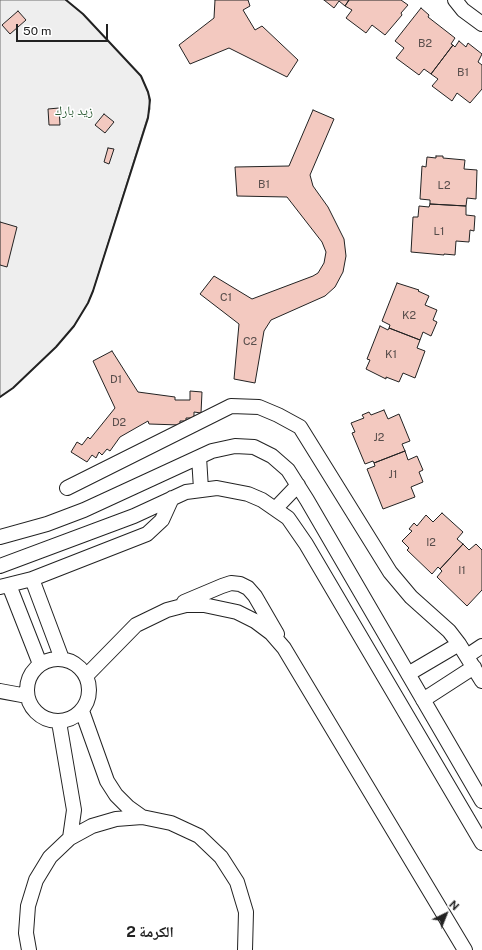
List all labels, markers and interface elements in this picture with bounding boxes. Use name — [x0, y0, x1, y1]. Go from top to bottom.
scale bar — [18, 16, 110, 42]
text: 50 m — [23, 24, 51, 38]
house number: B2 — [418, 37, 432, 51]
house number: B1 — [457, 66, 469, 80]
park label: زيد بارك — [55, 103, 93, 119]
house number: B1 — [258, 178, 270, 192]
house number: L2 — [438, 179, 450, 193]
house number: L1 — [434, 225, 444, 239]
house number: C1 — [220, 291, 232, 305]
house number: K2 — [402, 309, 416, 323]
house number: C2 — [243, 335, 257, 349]
house number: K1 — [385, 348, 397, 362]
house number: D1 — [110, 373, 122, 387]
house number: D2 — [112, 416, 126, 430]
house number: J2 — [374, 431, 384, 445]
house number: J1 — [389, 468, 397, 482]
house number: I2 — [426, 536, 436, 550]
house number: I1 — [458, 564, 466, 578]
north arrow — [426, 894, 466, 934]
text: N — [447, 898, 461, 913]
district label: الكرمة 2 — [126, 923, 174, 941]

